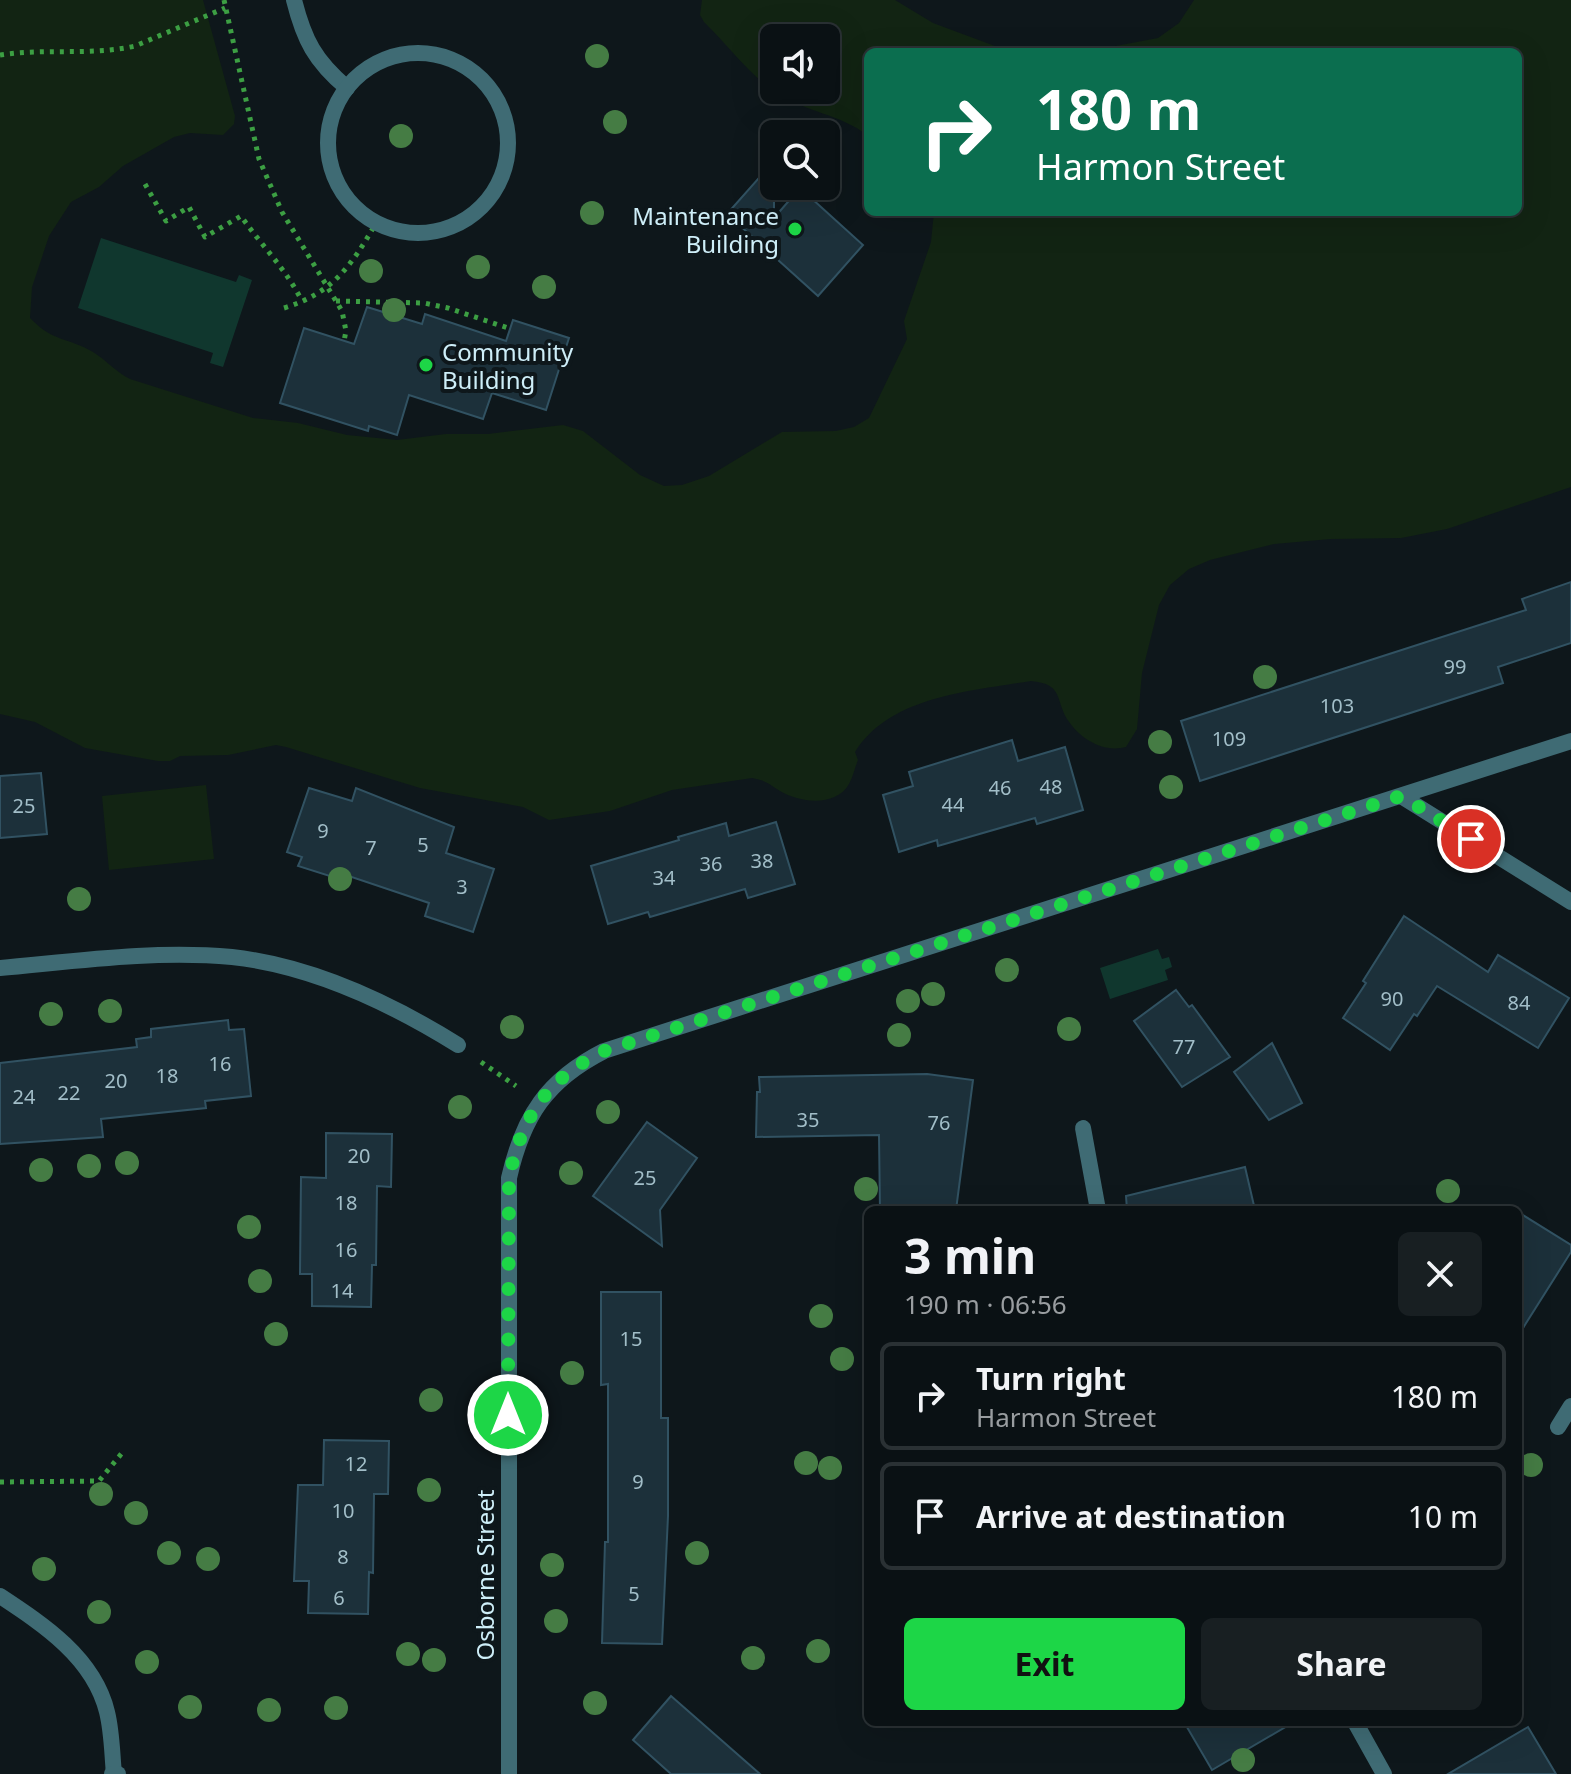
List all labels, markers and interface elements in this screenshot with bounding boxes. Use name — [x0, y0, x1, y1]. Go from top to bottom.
map controls — [760, 24, 840, 200]
button: sound — [760, 24, 840, 104]
text: 180 m — [1036, 70, 1201, 146]
icon: right — [904, 80, 1008, 184]
button: search — [760, 120, 840, 200]
text: Harmon Street — [1036, 142, 1285, 191]
place label: Maintenance Building — [632, 199, 779, 260]
marker: Maintenance Building — [786, 220, 804, 238]
place label: Community Building — [442, 335, 574, 396]
marker: Community Building — [417, 356, 435, 374]
house number: 99 — [1444, 653, 1466, 680]
house number: 103 — [1320, 692, 1354, 719]
house number: 109 — [1212, 725, 1246, 752]
house number: 48 — [1040, 773, 1062, 800]
house number: 46 — [989, 774, 1011, 801]
house number: 44 — [942, 791, 965, 818]
house number: 25 — [13, 792, 35, 819]
pin — [1437, 805, 1505, 873]
house number: 9 — [317, 817, 329, 844]
icon: arrive — [1449, 817, 1493, 861]
house number: 5 — [417, 831, 429, 858]
house number: 7 — [365, 834, 377, 861]
house number: 38 — [751, 847, 773, 874]
house number: 36 — [700, 850, 722, 877]
house number: 34 — [653, 864, 676, 891]
house number: 3 — [456, 873, 468, 900]
house number: 90 — [1381, 985, 1403, 1012]
house number: 84 — [1508, 989, 1531, 1016]
house number: 77 — [1173, 1033, 1195, 1060]
house number: 16 — [209, 1050, 231, 1077]
house number: 18 — [156, 1062, 178, 1089]
house number: 20 — [105, 1067, 127, 1094]
house number: 22 — [58, 1079, 80, 1106]
house number: 24 — [13, 1083, 36, 1110]
house number: 35 — [797, 1106, 819, 1133]
house number: 76 — [928, 1109, 950, 1136]
house number: 20 — [348, 1142, 370, 1169]
house number: 25 — [634, 1164, 656, 1191]
house number: 18 — [335, 1189, 357, 1216]
text: 3 min — [904, 1223, 1036, 1288]
button: close — [1398, 1232, 1482, 1316]
house number: 16 — [335, 1236, 357, 1263]
house number: 14 — [331, 1277, 354, 1304]
text: 190 m · 06:56 — [904, 1286, 1067, 1322]
house number: 15 — [620, 1325, 642, 1352]
text: Turn right — [976, 1358, 1126, 1399]
position arrow — [466, 1373, 550, 1457]
icon: right — [908, 1374, 952, 1418]
text: 180 m — [1391, 1376, 1478, 1417]
text: Harmon Street — [976, 1399, 1156, 1435]
house number: 12 — [345, 1450, 367, 1477]
house number: 9 — [632, 1468, 644, 1495]
street label: Osborne Street — [468, 1489, 501, 1661]
icon: arrive — [908, 1494, 952, 1538]
text: Arrive at destination — [976, 1496, 1286, 1537]
text: 10 m — [1408, 1496, 1478, 1537]
house number: 10 — [332, 1497, 354, 1524]
house number: 8 — [337, 1543, 349, 1570]
house number: 5 — [628, 1580, 640, 1607]
house number: 6 — [333, 1584, 345, 1611]
button: Exit — [904, 1618, 1185, 1710]
button: Share — [1201, 1618, 1482, 1710]

